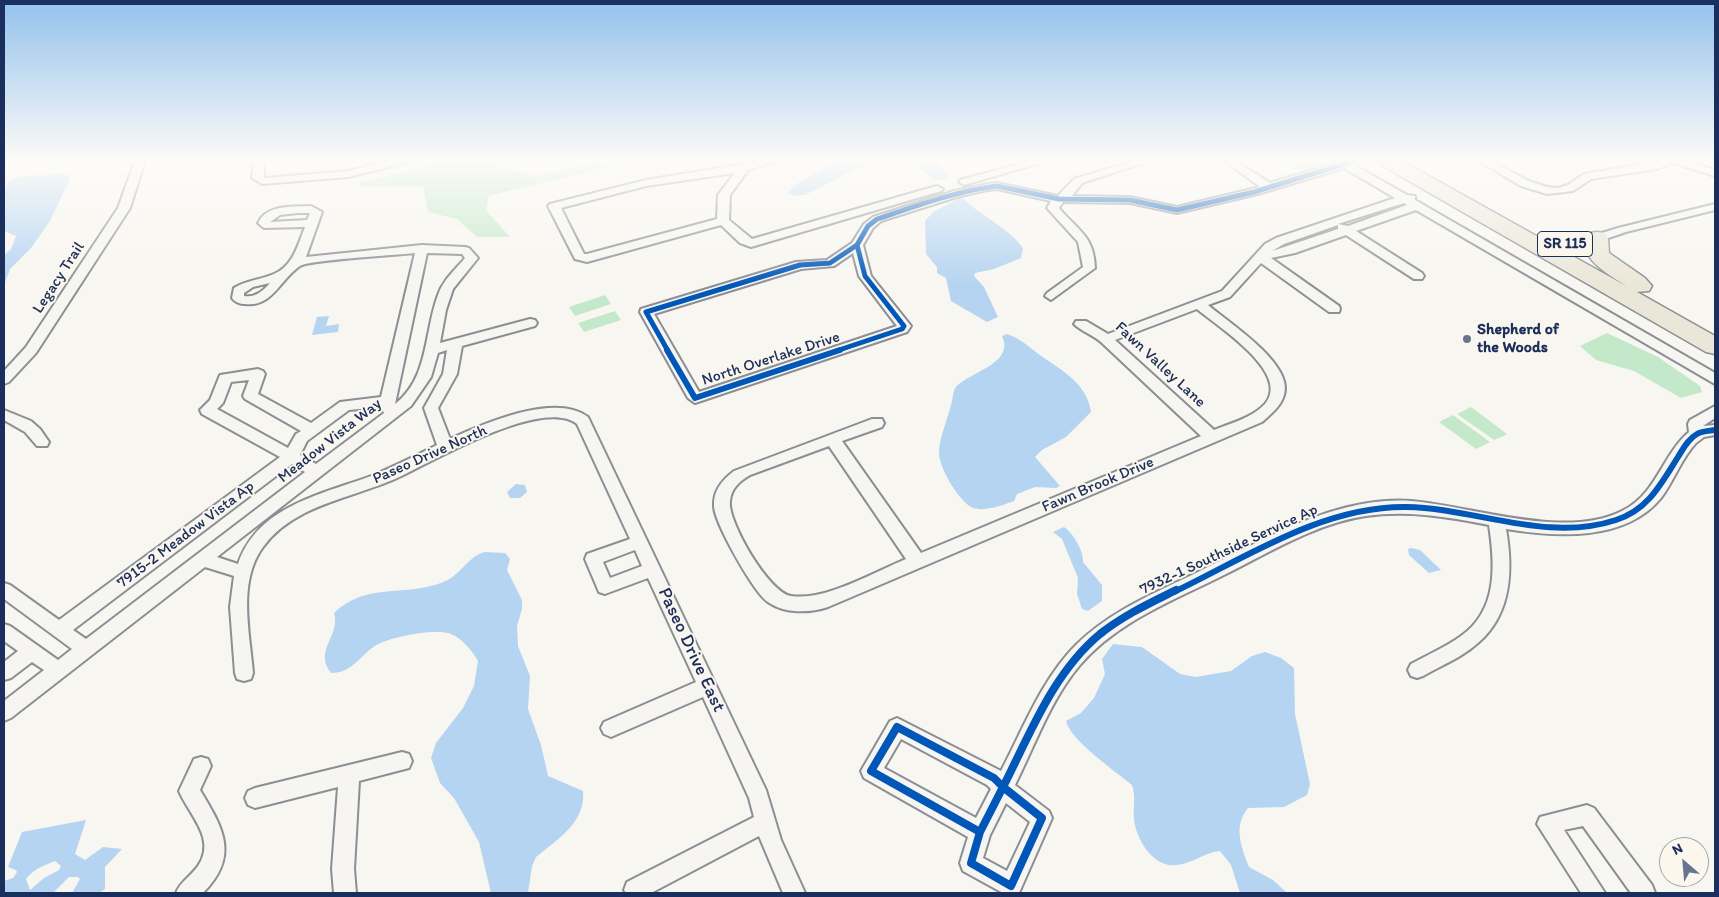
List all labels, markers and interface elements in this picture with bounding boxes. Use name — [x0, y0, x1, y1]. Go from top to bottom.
road number: SR 115 — [1538, 232, 1592, 256]
street label: Legacy Trail — [29, 239, 89, 317]
street label: Fawn Valley Lane — [1111, 318, 1209, 412]
place label: Shepherd of the Woods — [1477, 320, 1559, 358]
street label: North Overlake Drive — [699, 328, 843, 390]
marker: Shepherd of the Woods — [1461, 333, 1473, 345]
street label: Meadow Vista Way — [274, 395, 386, 487]
street label: Paseo Drive North — [370, 421, 490, 489]
street label: Fawn Brook Drive — [1039, 453, 1157, 517]
street label: 7915-2 Meadow Vista Ap — [114, 477, 258, 593]
street label: 7932-1 Southside Service Ap — [1137, 500, 1321, 600]
street label: Paseo Drive East — [652, 584, 730, 716]
north arrow — [1659, 837, 1709, 887]
text: N — [1669, 839, 1685, 859]

